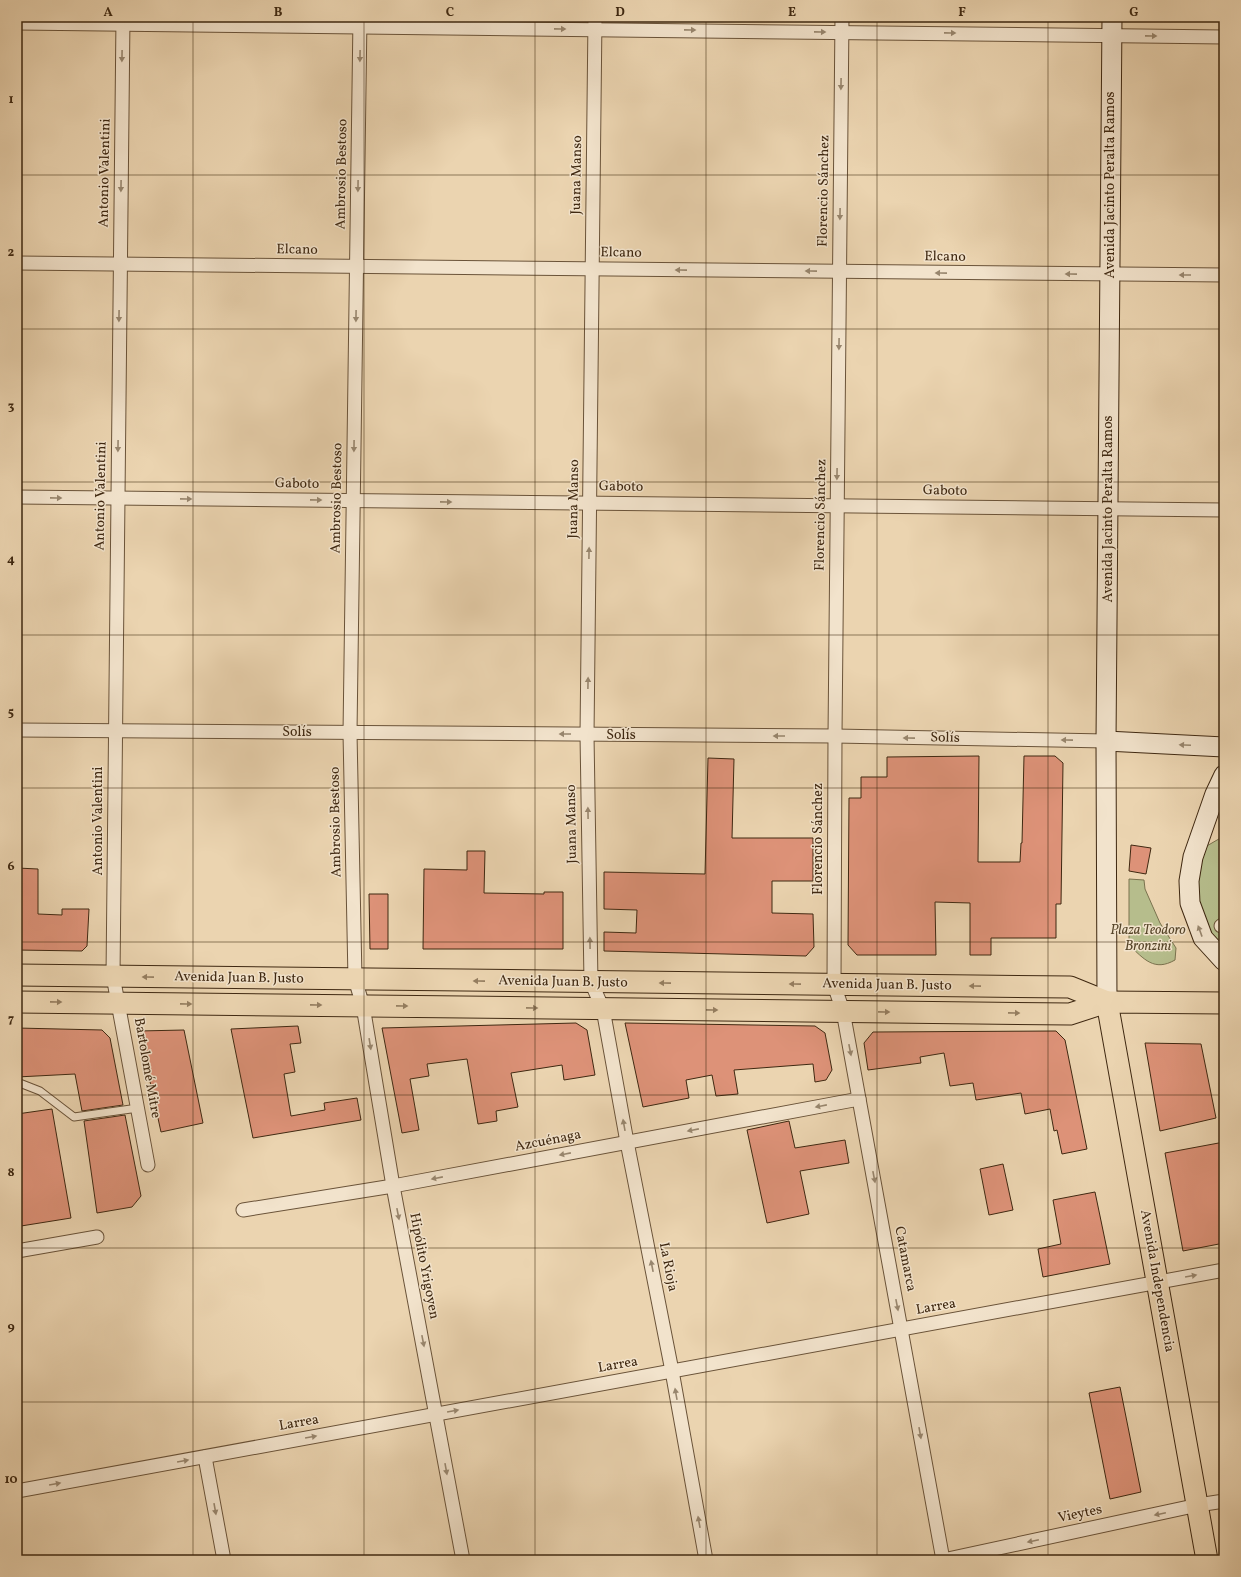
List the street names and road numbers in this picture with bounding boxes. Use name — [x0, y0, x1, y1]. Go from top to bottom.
street label: Avenida Jacinto Peralta Ramos — [1101, 91, 1120, 279]
street label: Antonio Valentini — [95, 118, 115, 228]
street label: Ambrosio Bestoso — [332, 118, 352, 230]
street label: Juana Manso — [567, 135, 587, 215]
street label: Florencio Sánchez — [814, 135, 834, 247]
street label: Elcano — [276, 240, 318, 260]
street label: Elcano — [600, 243, 642, 263]
street label: Elcano — [924, 247, 966, 267]
street label: Avenida Jacinto Peralta Ramos — [1099, 415, 1118, 603]
street label: Antonio Valentini — [91, 441, 111, 551]
street label: Ambrosio Bestoso — [327, 442, 347, 554]
street label: Juana Manso — [564, 459, 584, 539]
street label: Florencio Sánchez — [811, 459, 831, 571]
street label: Gaboto — [275, 474, 319, 494]
street label: Gaboto — [599, 477, 643, 497]
street label: Gaboto — [923, 481, 967, 501]
street label: Solís — [282, 723, 312, 742]
street label: Solís — [606, 726, 636, 745]
street label: Solís — [930, 728, 960, 748]
street label: Antonio Valentini — [89, 766, 108, 876]
street label: Ambrosio Bestoso — [326, 766, 346, 878]
street label: Florencio Sánchez — [809, 783, 828, 895]
street label: Juana Manso — [562, 784, 582, 864]
street label: Avenida Juan B. Justo — [174, 967, 304, 989]
street label: Avenida Juan B. Justo — [498, 971, 628, 993]
street label: Avenida Juan B. Justo — [822, 974, 952, 996]
street label: Bartolomé Mitre — [129, 1016, 165, 1120]
street label: Azcuénaga — [513, 1125, 583, 1157]
street label: Avenida Independencia — [1135, 1208, 1179, 1354]
street label: Hipólito Yrigoyen — [404, 1211, 444, 1321]
street label: Catamarca — [889, 1225, 921, 1293]
street label: La Rioja — [654, 1241, 682, 1293]
street label: Larrea — [915, 1294, 957, 1320]
street label: Larrea — [597, 1352, 639, 1378]
street label: Larrea — [278, 1410, 320, 1436]
street label: Vieytes — [1056, 1500, 1104, 1528]

